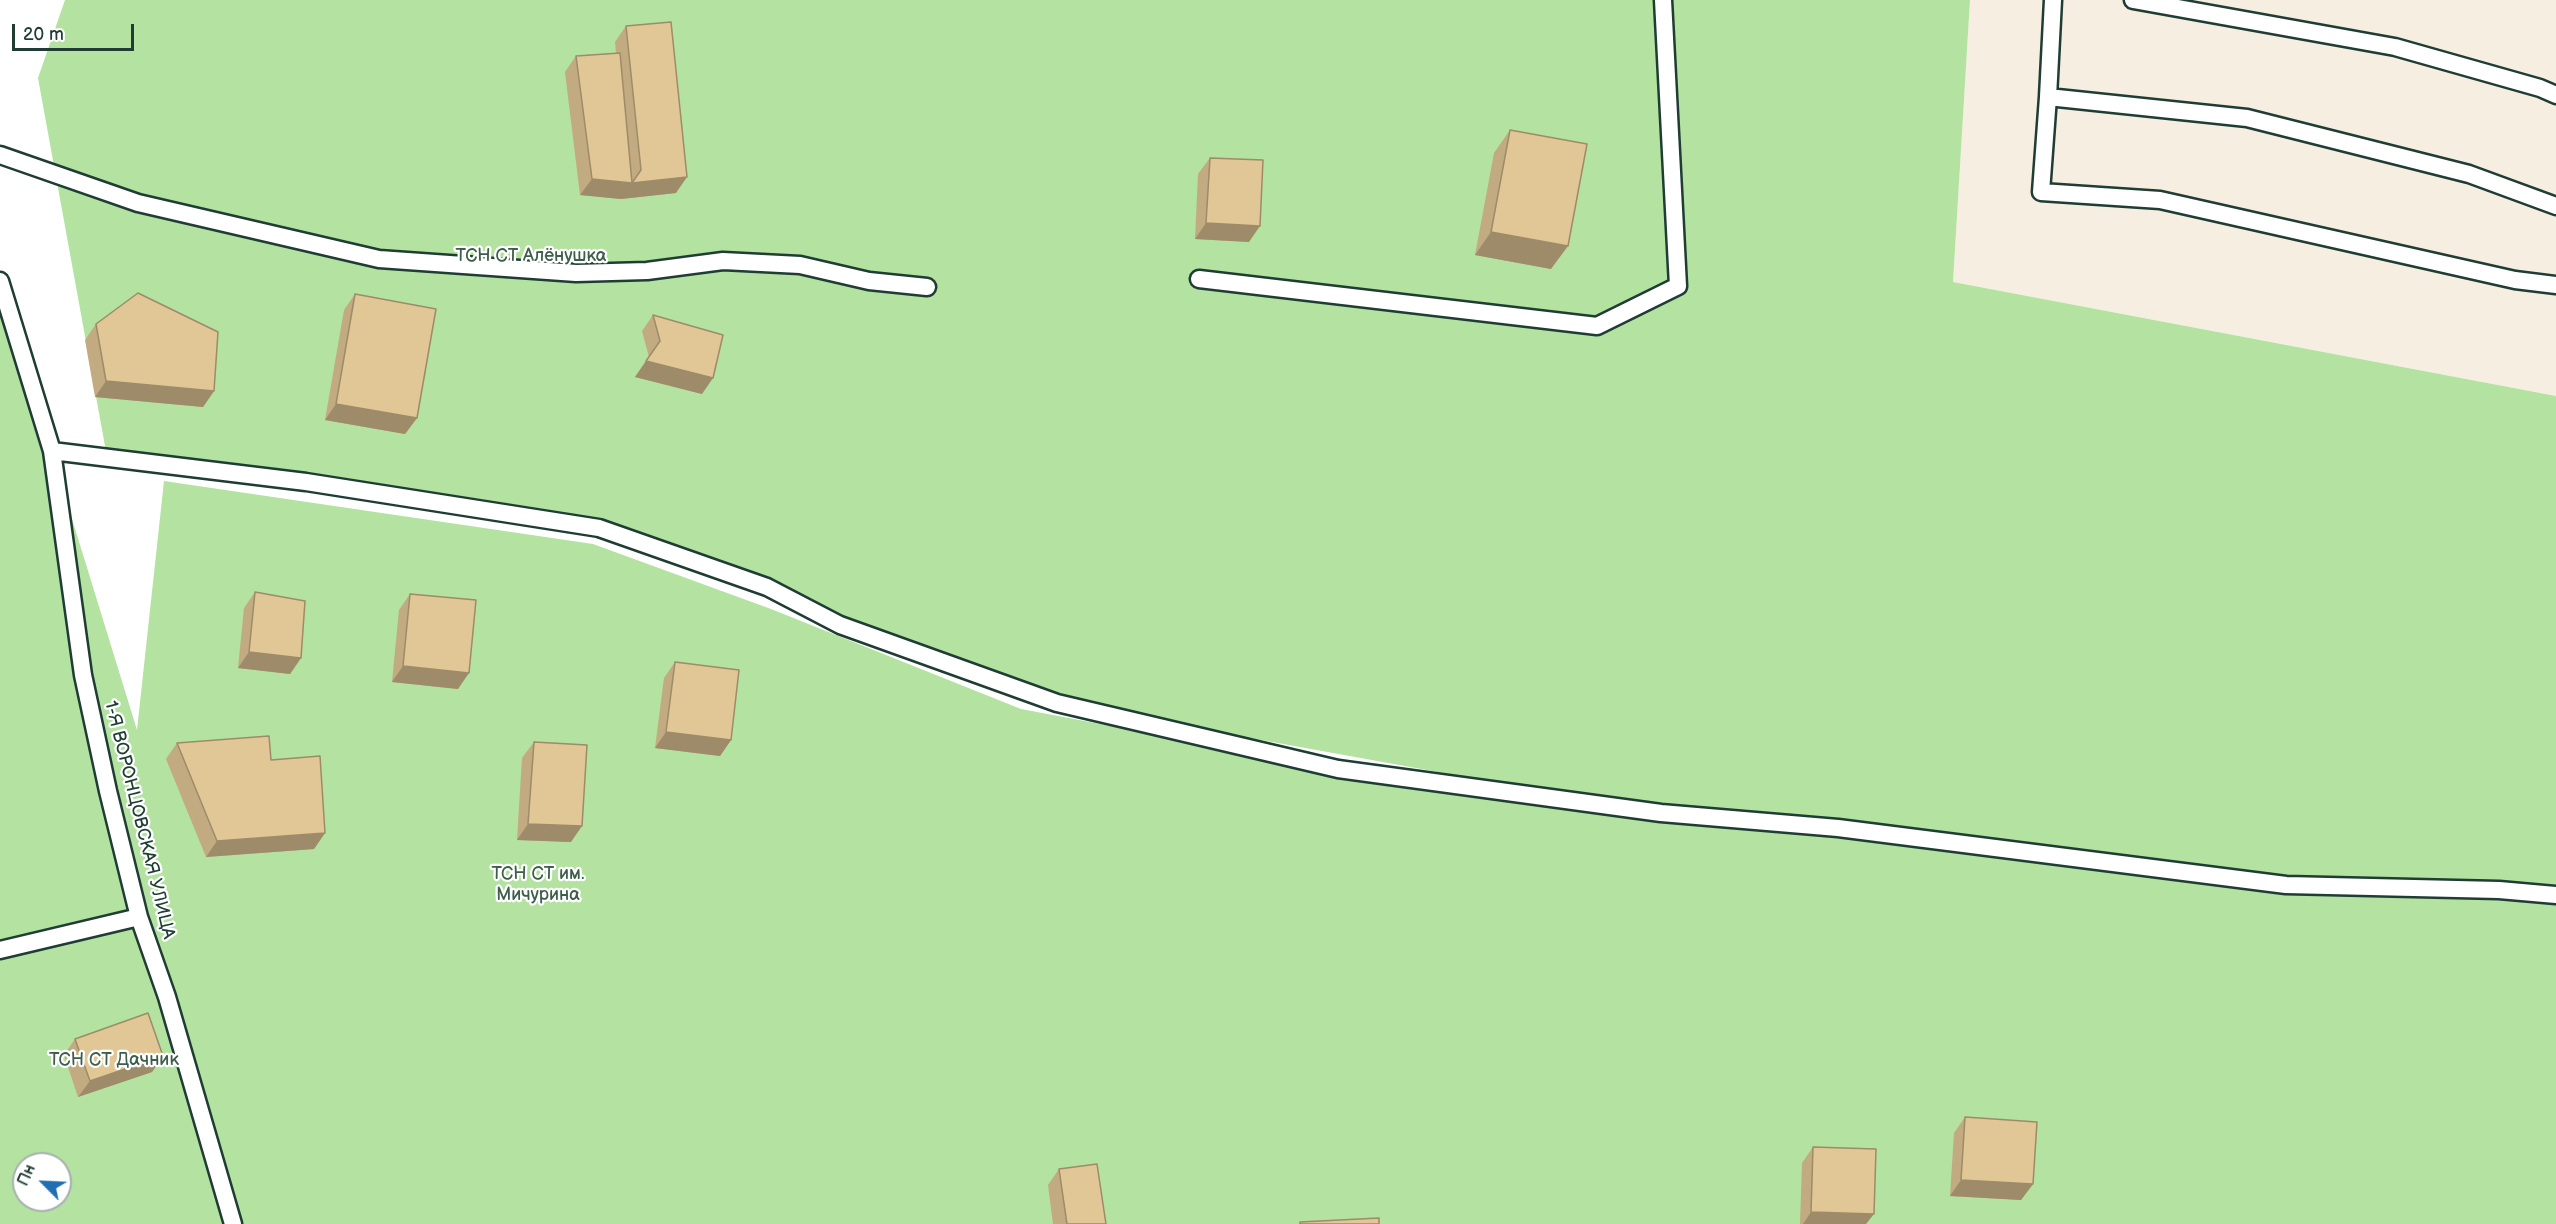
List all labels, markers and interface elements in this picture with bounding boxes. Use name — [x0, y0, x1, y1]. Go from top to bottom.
scale bar — [15, 12, 136, 50]
text: 20 m — [23, 24, 64, 45]
park label: ТСН СТ Алёнушка — [456, 245, 606, 267]
street label: 1-Я ВОРОНЦОВСКАЯ УЛИЦА — [99, 699, 179, 941]
park label: ТСН СТ им. Мичурина — [492, 863, 584, 906]
park label: ТСН СТ Дачник — [49, 1049, 179, 1071]
north arrow — [12, 1152, 72, 1212]
text: Пн — [14, 1162, 40, 1189]

